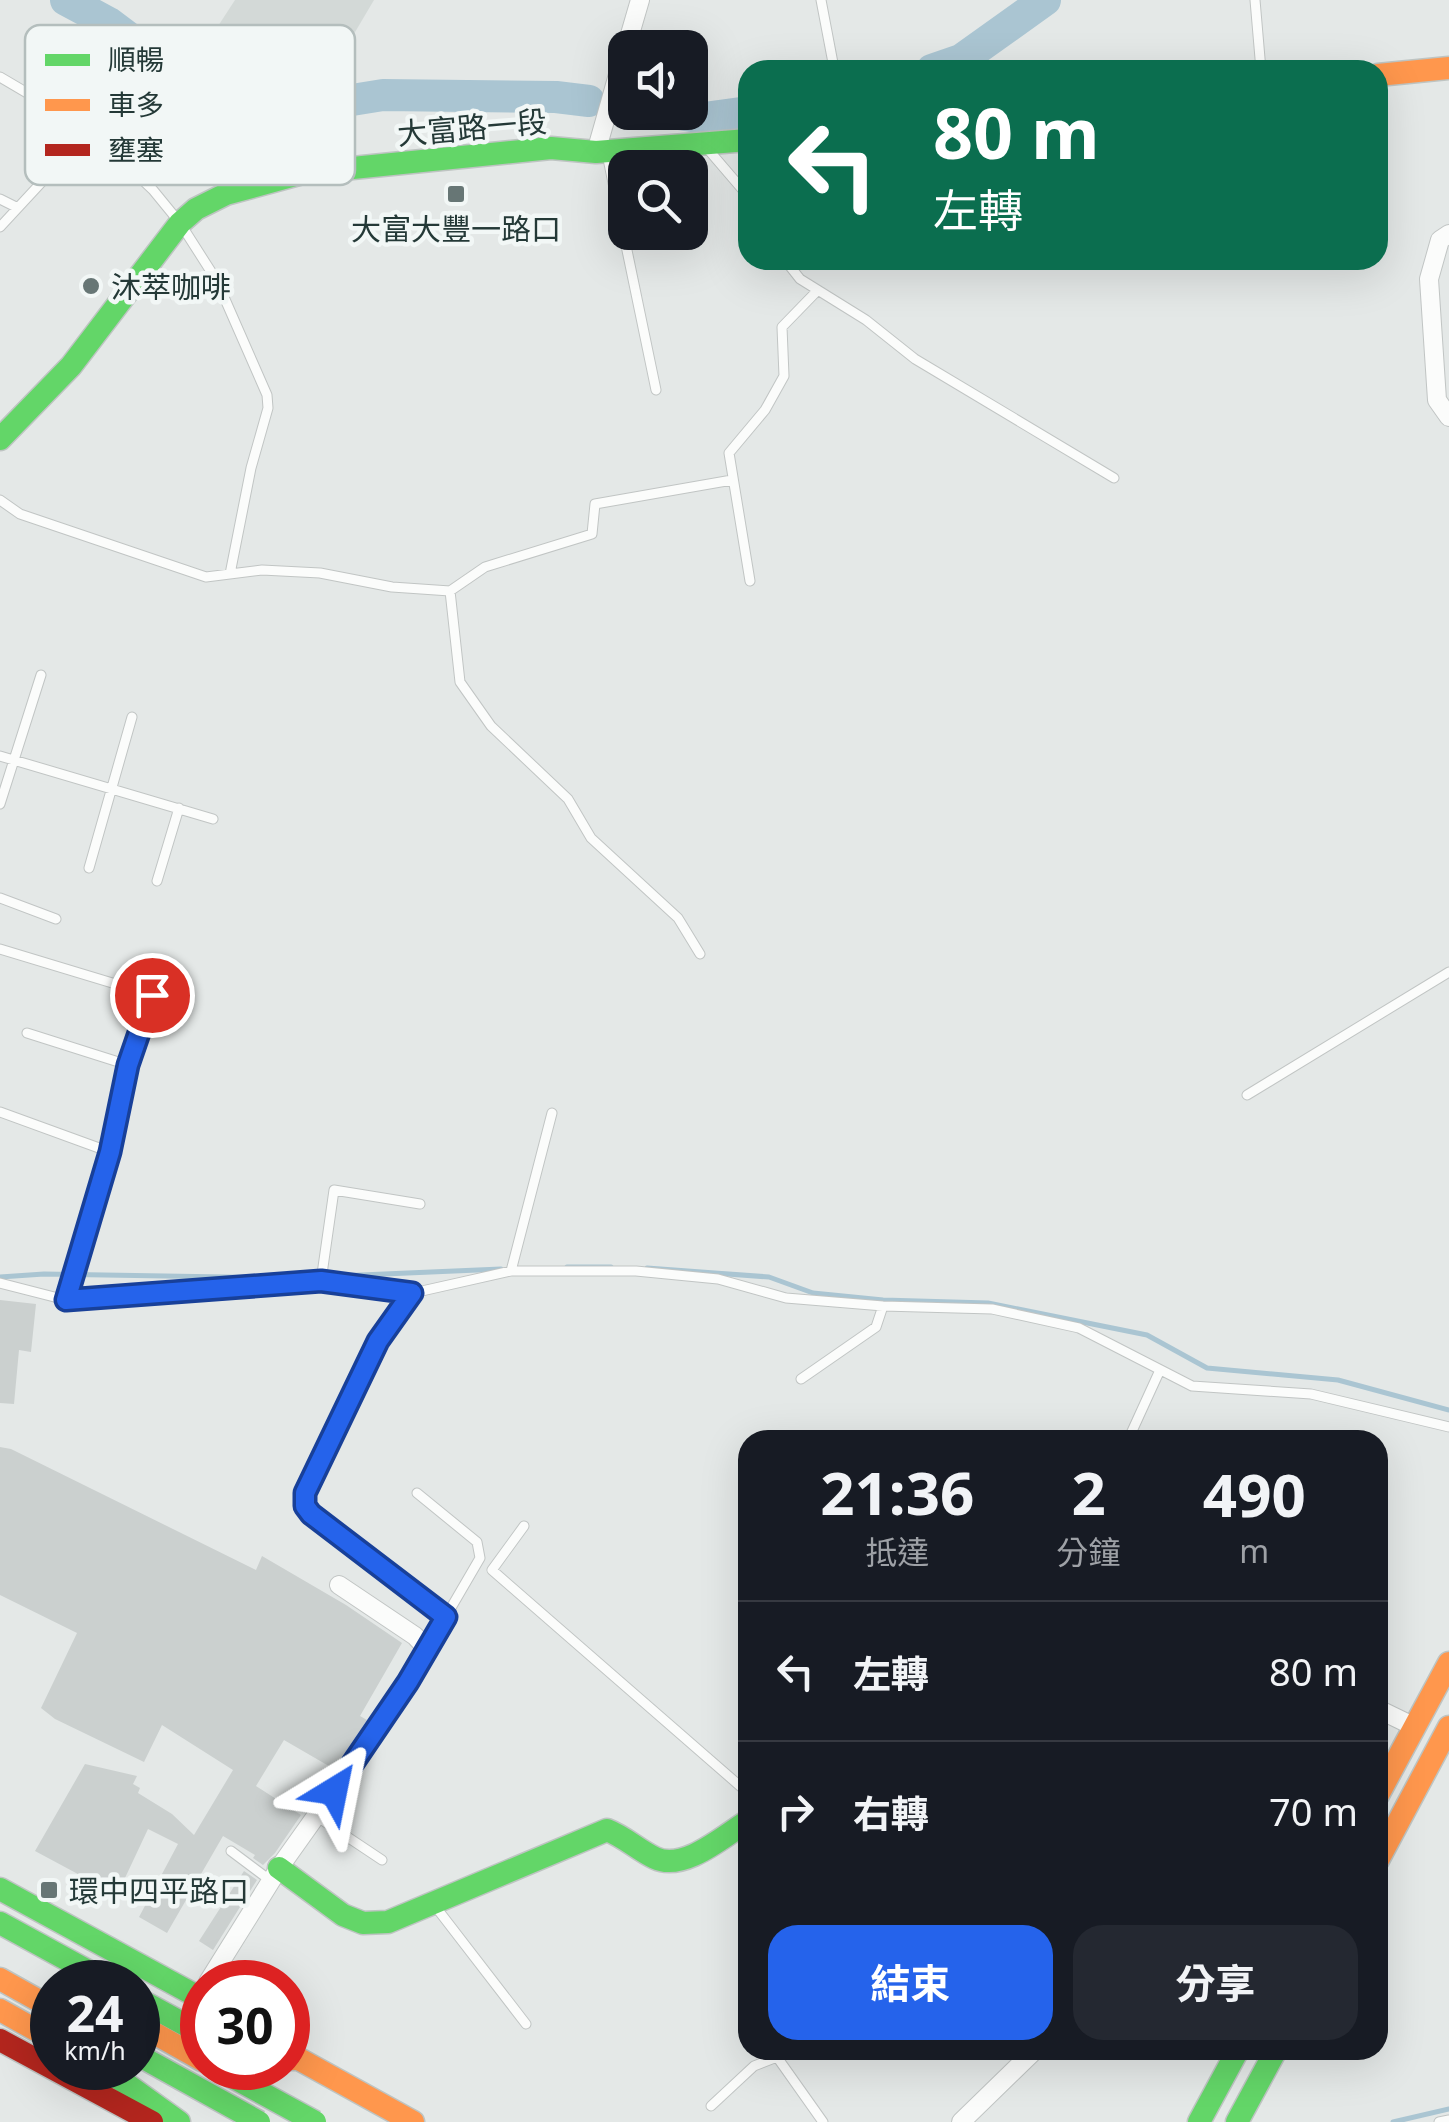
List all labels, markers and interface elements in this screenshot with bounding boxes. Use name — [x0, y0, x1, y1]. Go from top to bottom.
legend — [25, 25, 355, 185]
map controls — [608, 30, 708, 250]
button: sound — [608, 30, 708, 130]
text: 順暢 — [108, 40, 164, 78]
text: 80 m — [933, 84, 1100, 180]
text: 車多 — [108, 85, 164, 123]
street label: 大富路一段 — [395, 100, 549, 154]
icon: left — [768, 100, 898, 230]
text: 壅塞 — [108, 130, 164, 168]
button: search — [608, 150, 708, 250]
text: 左轉 — [933, 179, 1023, 240]
marker: 大富大豐一路口 — [445, 183, 467, 205]
place label: 大富大豐一路口 — [351, 208, 561, 249]
place label: 沐萃咖啡 — [111, 266, 231, 307]
marker: 沐萃咖啡 — [80, 275, 102, 297]
pin — [110, 953, 195, 1038]
icon: arrive — [125, 968, 180, 1023]
text: 21:36 — [820, 1451, 974, 1533]
text: 2 — [1071, 1451, 1106, 1533]
text: 490 — [1203, 1453, 1306, 1535]
text: m — [1239, 1529, 1269, 1572]
text: 抵達 — [865, 1530, 929, 1573]
text: 分鐘 — [1057, 1530, 1121, 1573]
icon: left — [768, 1644, 823, 1699]
text: 80 m — [1269, 1645, 1358, 1697]
text: 左轉 — [853, 1647, 929, 1699]
position arrow — [282, 1739, 386, 1843]
icon: right — [768, 1784, 823, 1839]
text: 70 m — [1269, 1785, 1358, 1837]
text: 右轉 — [853, 1787, 929, 1839]
place label: 環中四平路口 — [69, 1870, 249, 1911]
marker: 環中四平路口 — [38, 1879, 60, 1901]
button: 結束 — [768, 1925, 1053, 2040]
button: 分享 — [1073, 1925, 1358, 2040]
speed limit sign: 30 — [180, 1960, 310, 2090]
text: 24 — [66, 1979, 124, 2047]
text: km/h — [64, 2033, 126, 2067]

